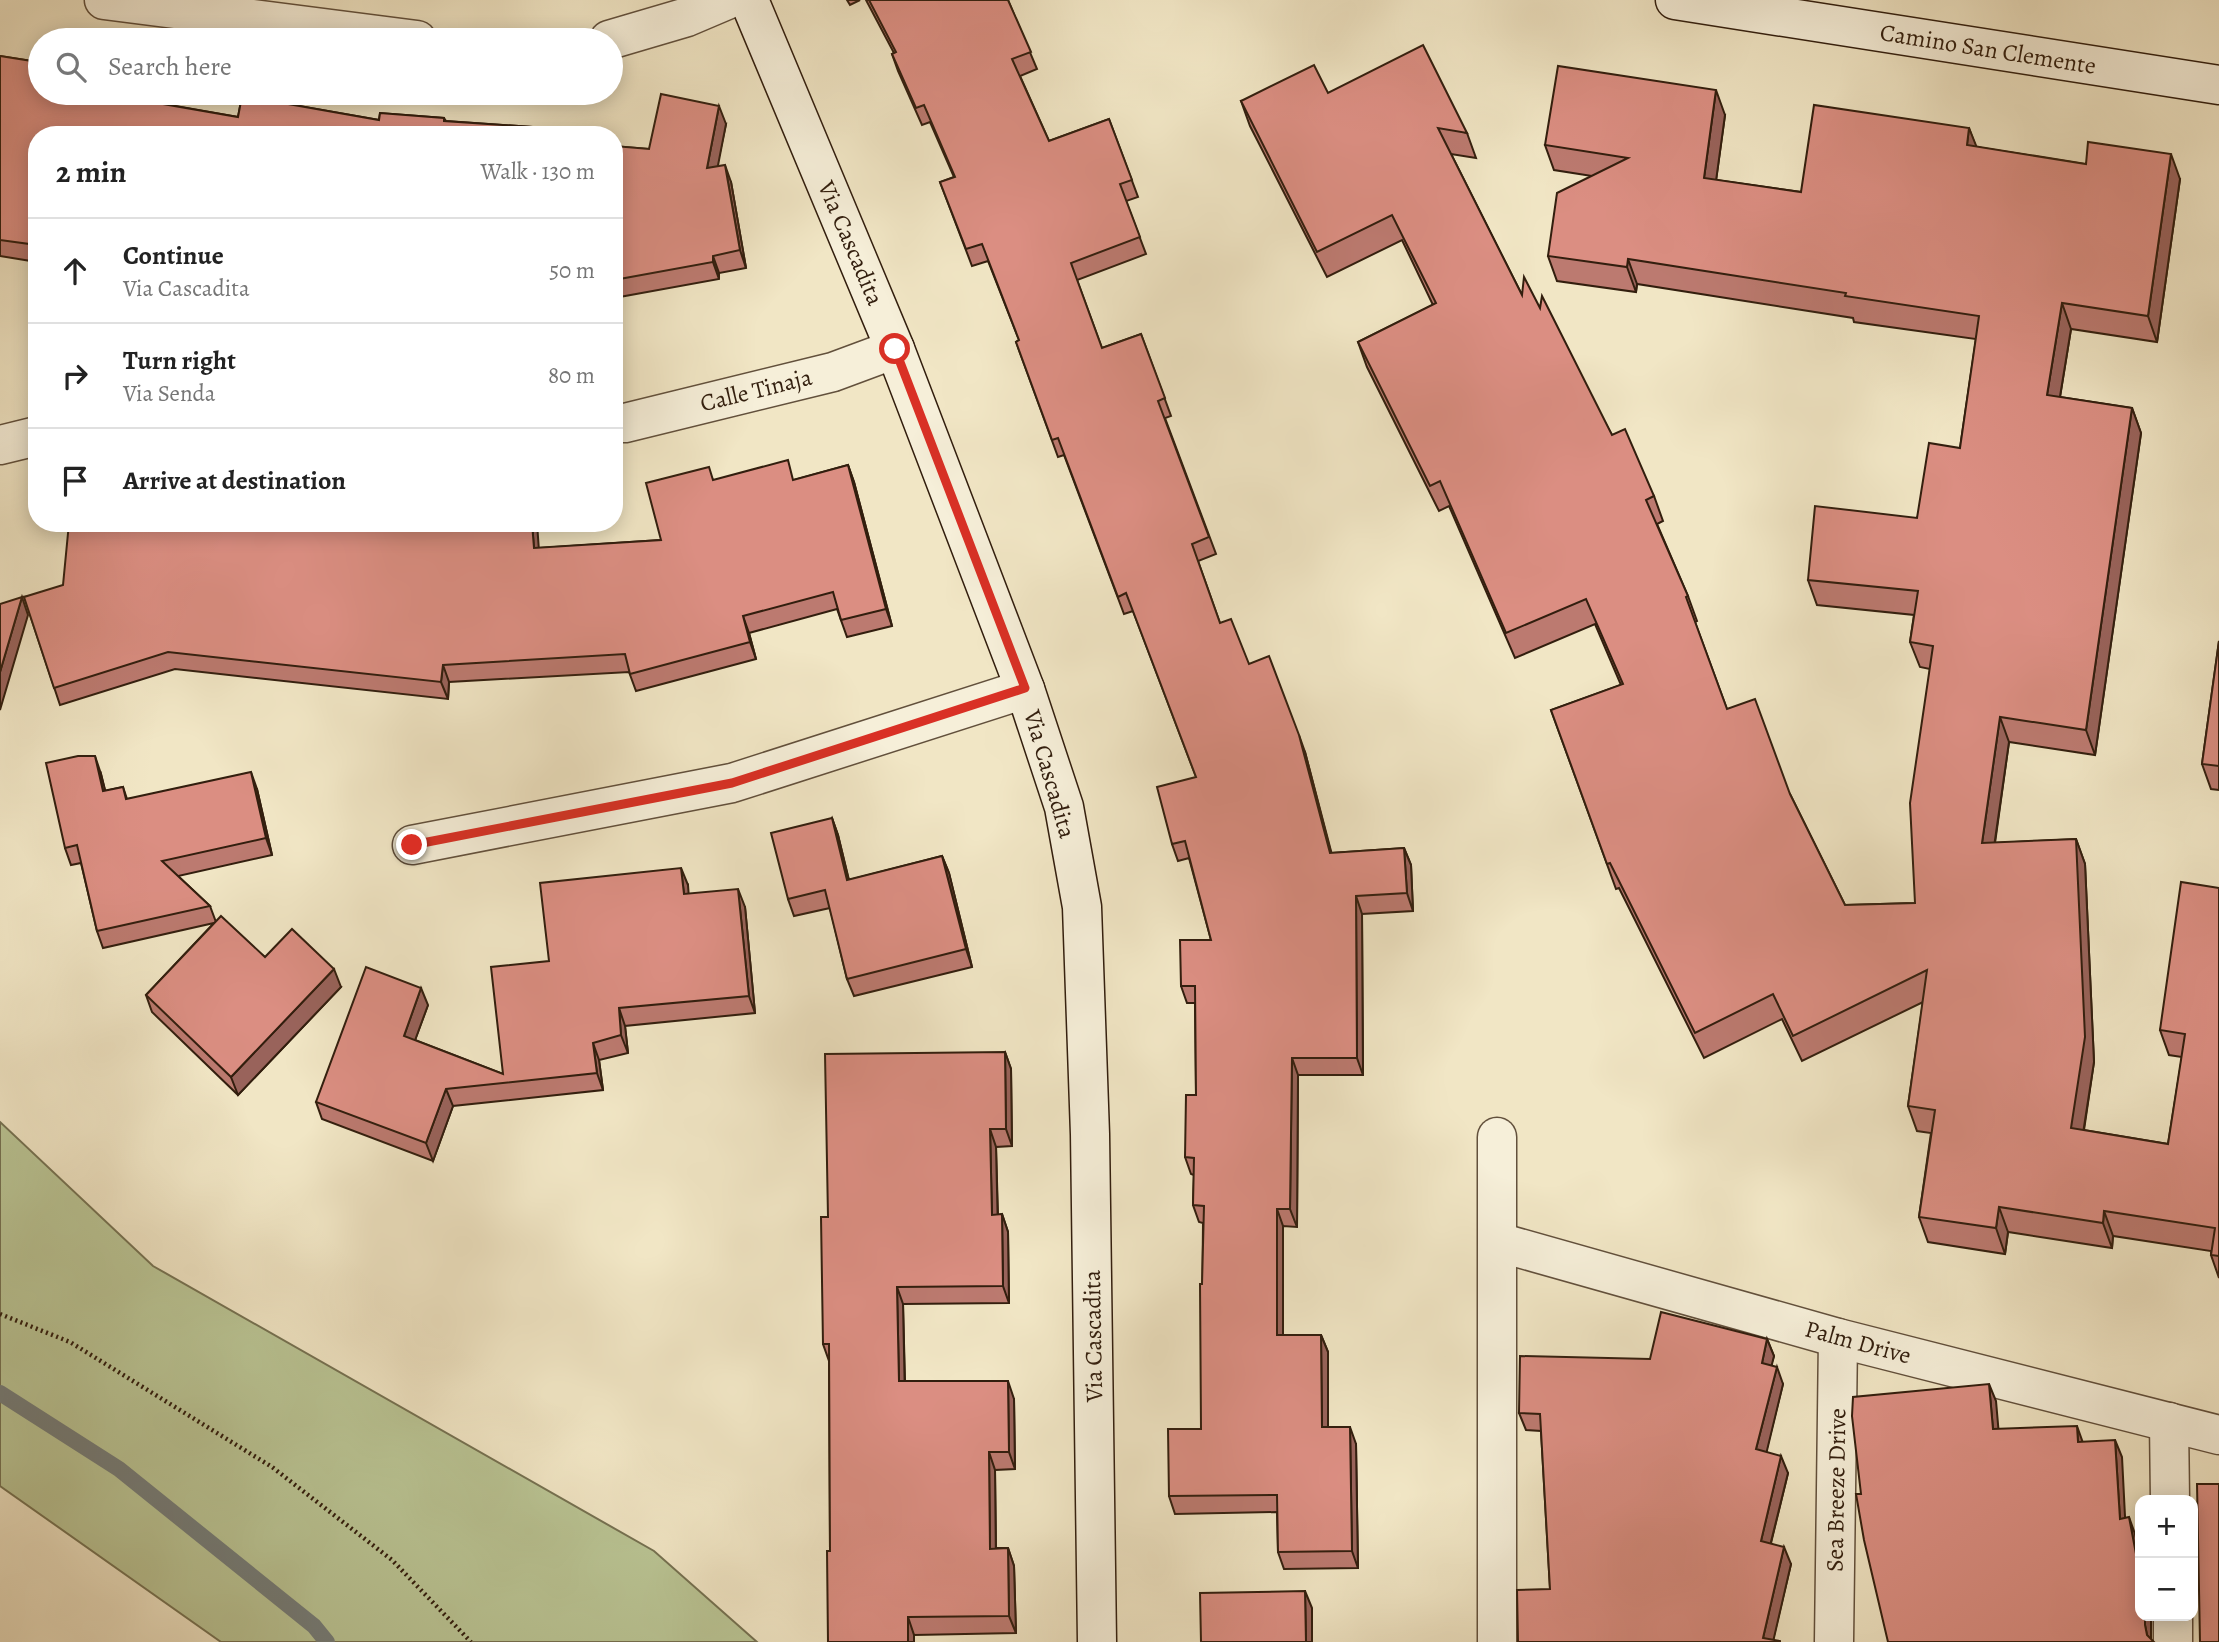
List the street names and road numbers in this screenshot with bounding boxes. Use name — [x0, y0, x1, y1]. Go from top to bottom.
street label: Camino San Clemente — [1878, 16, 2098, 82]
street label: Via Cascadita — [810, 175, 892, 311]
street label: Calle Tinaja — [697, 360, 816, 419]
street label: Via Cascadita — [1016, 705, 1084, 843]
street label: Via Cascadita — [1076, 1269, 1110, 1403]
street label: Palm Drive — [1802, 1313, 1914, 1371]
street label: Sea Breeze Drive — [1819, 1408, 1853, 1572]

